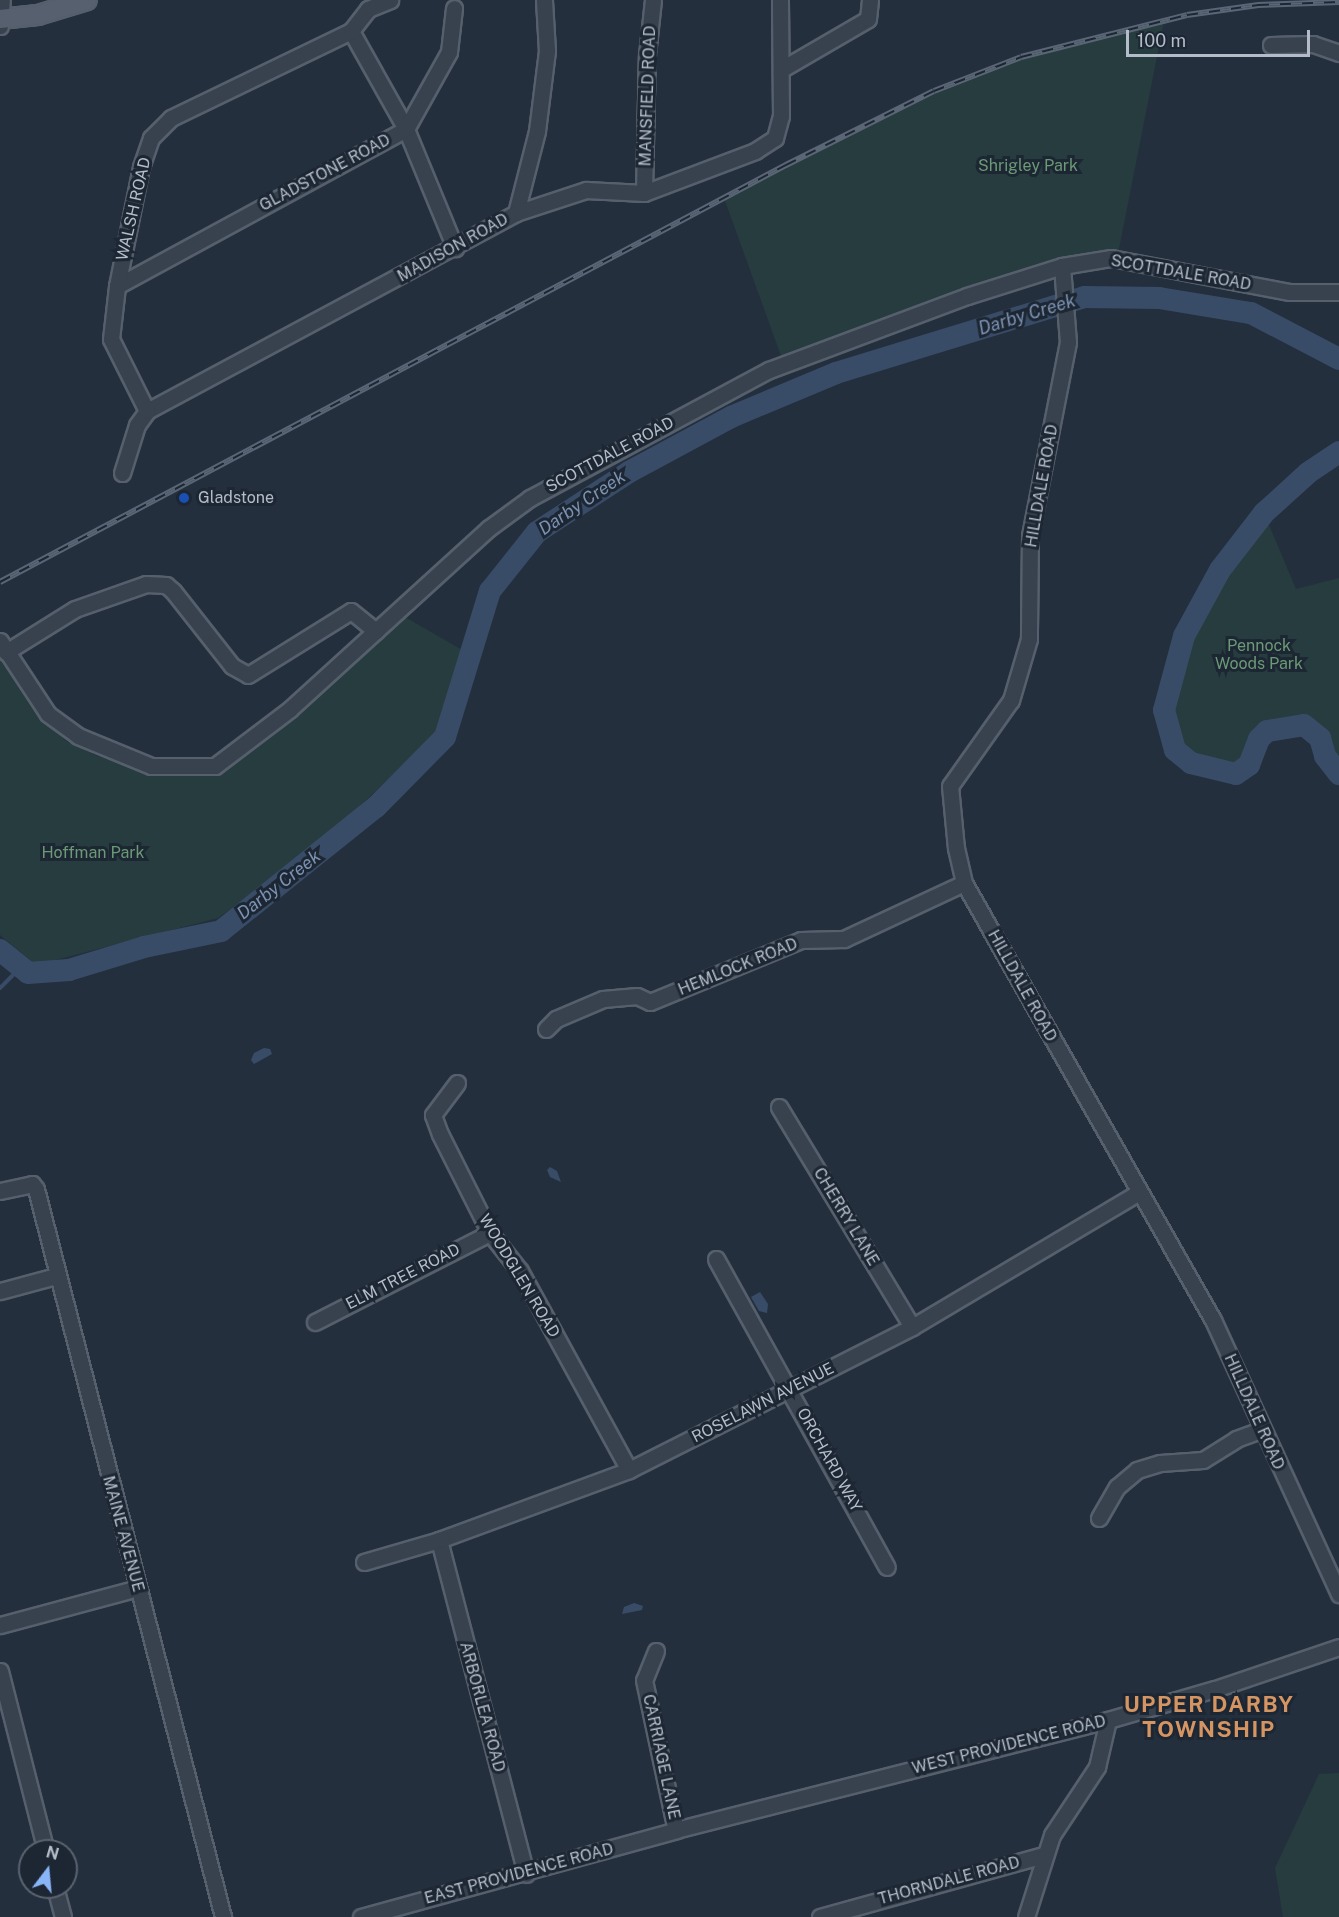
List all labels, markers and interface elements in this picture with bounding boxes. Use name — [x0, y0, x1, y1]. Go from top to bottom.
scale bar — [1129, 18, 1314, 56]
street label: MANSFIELD ROAD — [636, 25, 660, 167]
text: 100 m — [1137, 30, 1186, 51]
street label: GLADSTONE ROAD — [256, 130, 394, 216]
street label: WALSH ROAD — [113, 156, 155, 262]
park label: Shrigley Park — [978, 156, 1078, 176]
street label: MADISON ROAD — [394, 210, 512, 286]
street label: SCOTTDALE ROAD — [1109, 251, 1253, 295]
water label: Darby Creek — [976, 290, 1078, 340]
street label: SCOTTDALE ROAD — [543, 413, 677, 497]
street label: HILLDALE ROAD — [1022, 423, 1062, 549]
water label: Darby Creek — [534, 466, 630, 540]
place label: Gladstone — [198, 488, 274, 508]
marker: Gladstone — [175, 489, 193, 507]
park label: Pennock Woods Park — [1215, 636, 1303, 674]
park label: Hoffman Park — [41, 843, 145, 863]
water label: Darby Creek — [233, 846, 325, 924]
street label: HILLDALE ROAD — [983, 927, 1061, 1045]
street label: HEMLOCK ROAD — [675, 934, 801, 1000]
street label: CHERRY LANE — [809, 1164, 883, 1270]
street label: WOODGLEN ROAD — [475, 1211, 563, 1341]
street label: ELM TREE ROAD — [343, 1240, 463, 1314]
street label: HILLDALE ROAD — [1220, 1351, 1288, 1473]
street label: ROSELAWN AVENUE — [689, 1359, 837, 1447]
street label: ORCHARD WAY — [792, 1405, 866, 1515]
street label: MAINE AVENUE — [98, 1474, 148, 1594]
street label: ARBORLEA ROAD — [455, 1640, 509, 1774]
district label: UPPER DARBY TOWNSHIP — [1124, 1691, 1294, 1742]
street label: CARRIAGE LANE — [638, 1693, 684, 1821]
street label: WEST PROVIDENCE ROAD — [910, 1712, 1108, 1778]
north arrow — [18, 1839, 78, 1899]
street label: EAST PROVIDENCE ROAD — [422, 1840, 616, 1908]
text: N — [44, 1842, 61, 1864]
street label: THORNDALE ROAD — [876, 1853, 1022, 1909]

